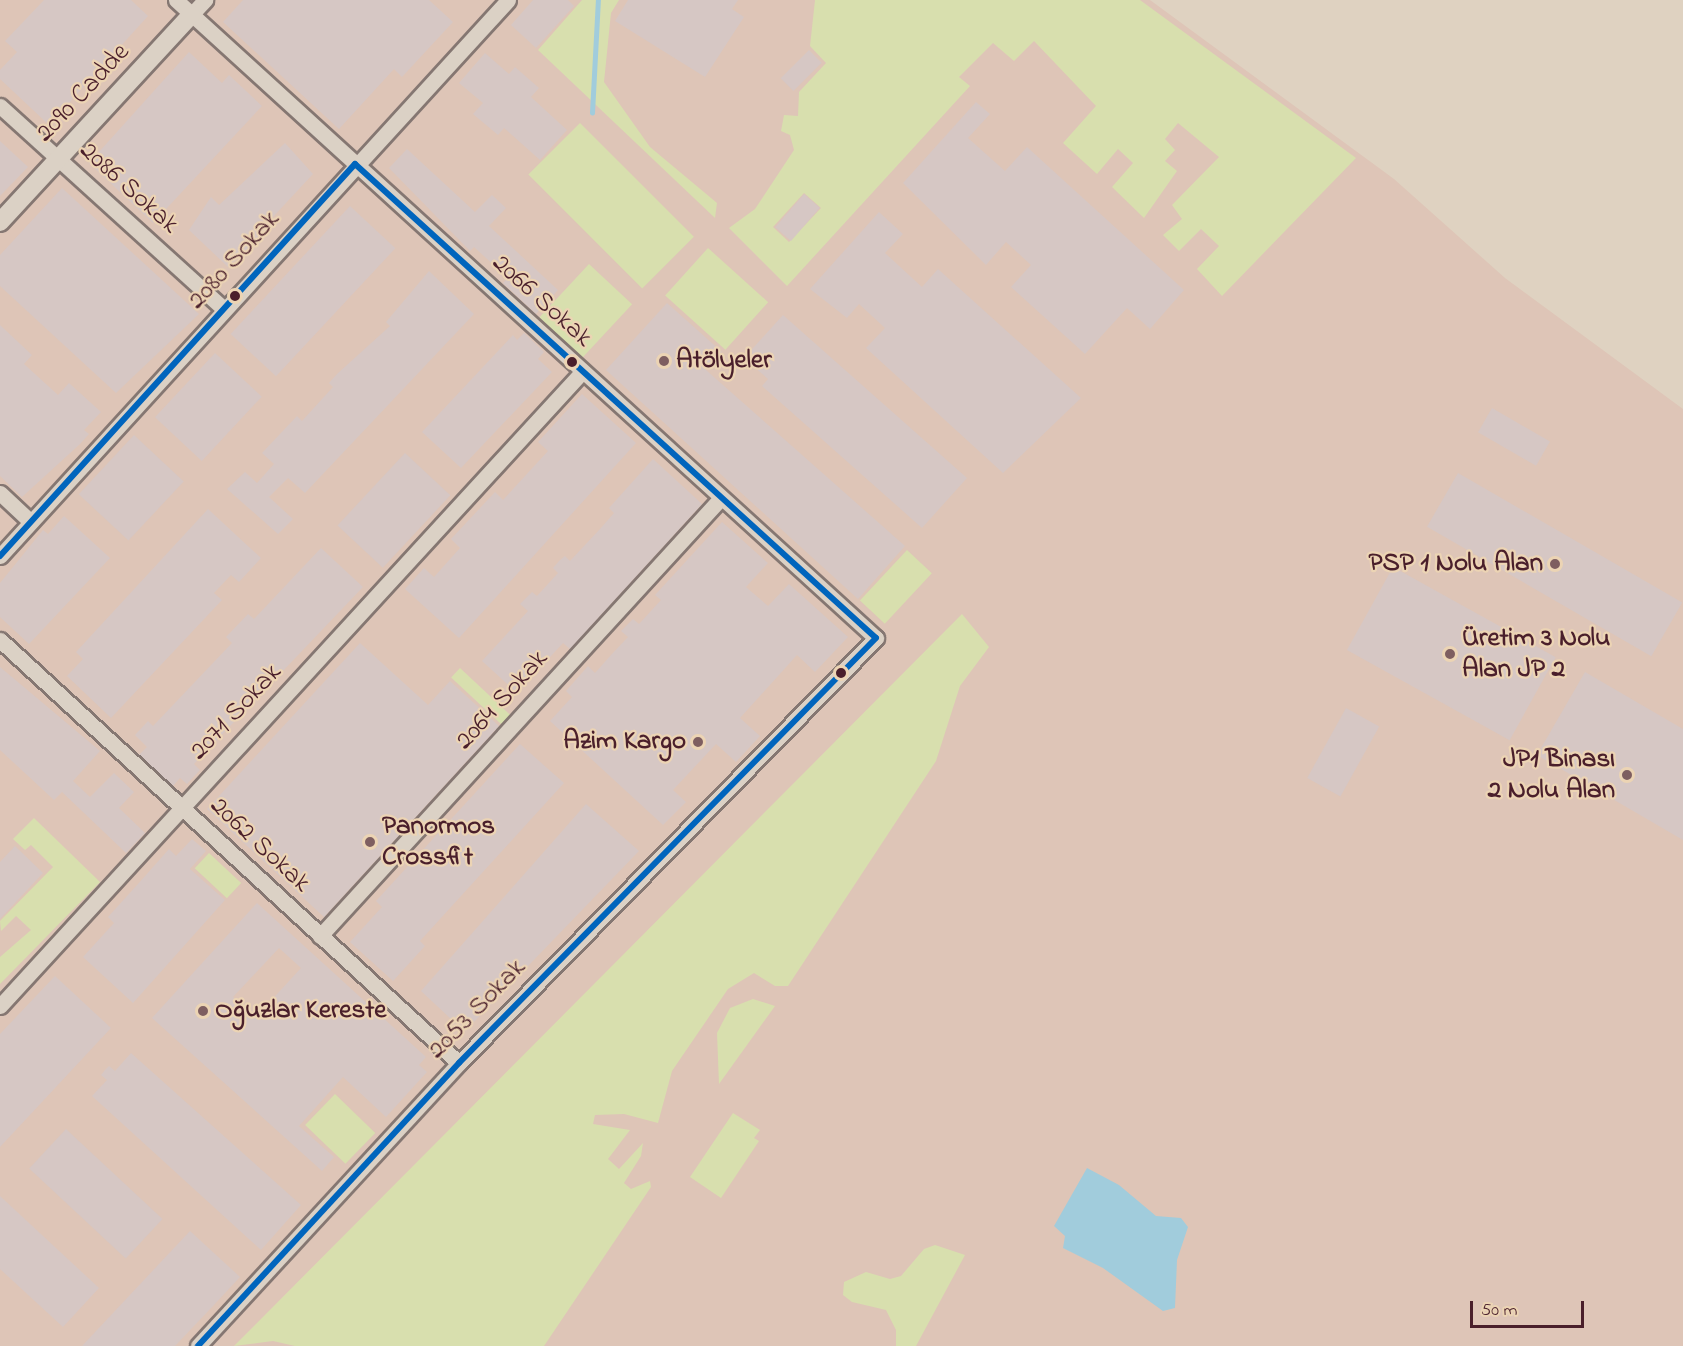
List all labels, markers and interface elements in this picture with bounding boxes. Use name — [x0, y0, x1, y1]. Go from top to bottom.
street label: 2090 Cadde — [29, 37, 137, 149]
street label: 2086 Sokak — [73, 135, 185, 241]
street label: 2080 Sokak — [181, 204, 287, 316]
street label: 2066 Sokak — [485, 247, 599, 355]
unlabelled marker — [229, 290, 241, 302]
place label: Atölyeler — [676, 345, 772, 377]
marker: Atölyeler — [657, 354, 671, 368]
unlabelled marker — [566, 356, 578, 368]
place label: PSP 1 Nolu Alan — [1368, 548, 1543, 580]
marker: PSP 1 Nolu Alan — [1548, 557, 1562, 571]
place label: Üretim 3 Nolu Alan JP 2 — [1462, 622, 1610, 685]
street label: 2064 Sokak — [449, 643, 555, 757]
marker: Üretim 3 Nolu Alan JP 2 — [1443, 647, 1457, 661]
street label: 2071 Sokak — [183, 657, 289, 767]
unlabelled marker — [835, 667, 847, 679]
place label: Azim Kargo — [563, 726, 686, 758]
marker: Azim Kargo — [691, 735, 705, 749]
place label: JP1 Binası 2 Nolu Alan — [1488, 743, 1615, 806]
marker: JP1 Binası 2 Nolu Alan — [1620, 768, 1634, 782]
street label: 2062 Sokak — [203, 790, 317, 900]
place label: Panormos Crossfit — [382, 810, 495, 873]
marker: Panormos Crossfit — [363, 835, 377, 849]
street label: 2053 Sokak — [421, 952, 533, 1066]
place label: Oğuzlar Kereste — [215, 995, 386, 1027]
marker: Oğuzlar Kereste — [196, 1004, 210, 1018]
scale bar — [1473, 1289, 1587, 1327]
text: 50 m — [1481, 1298, 1518, 1324]

